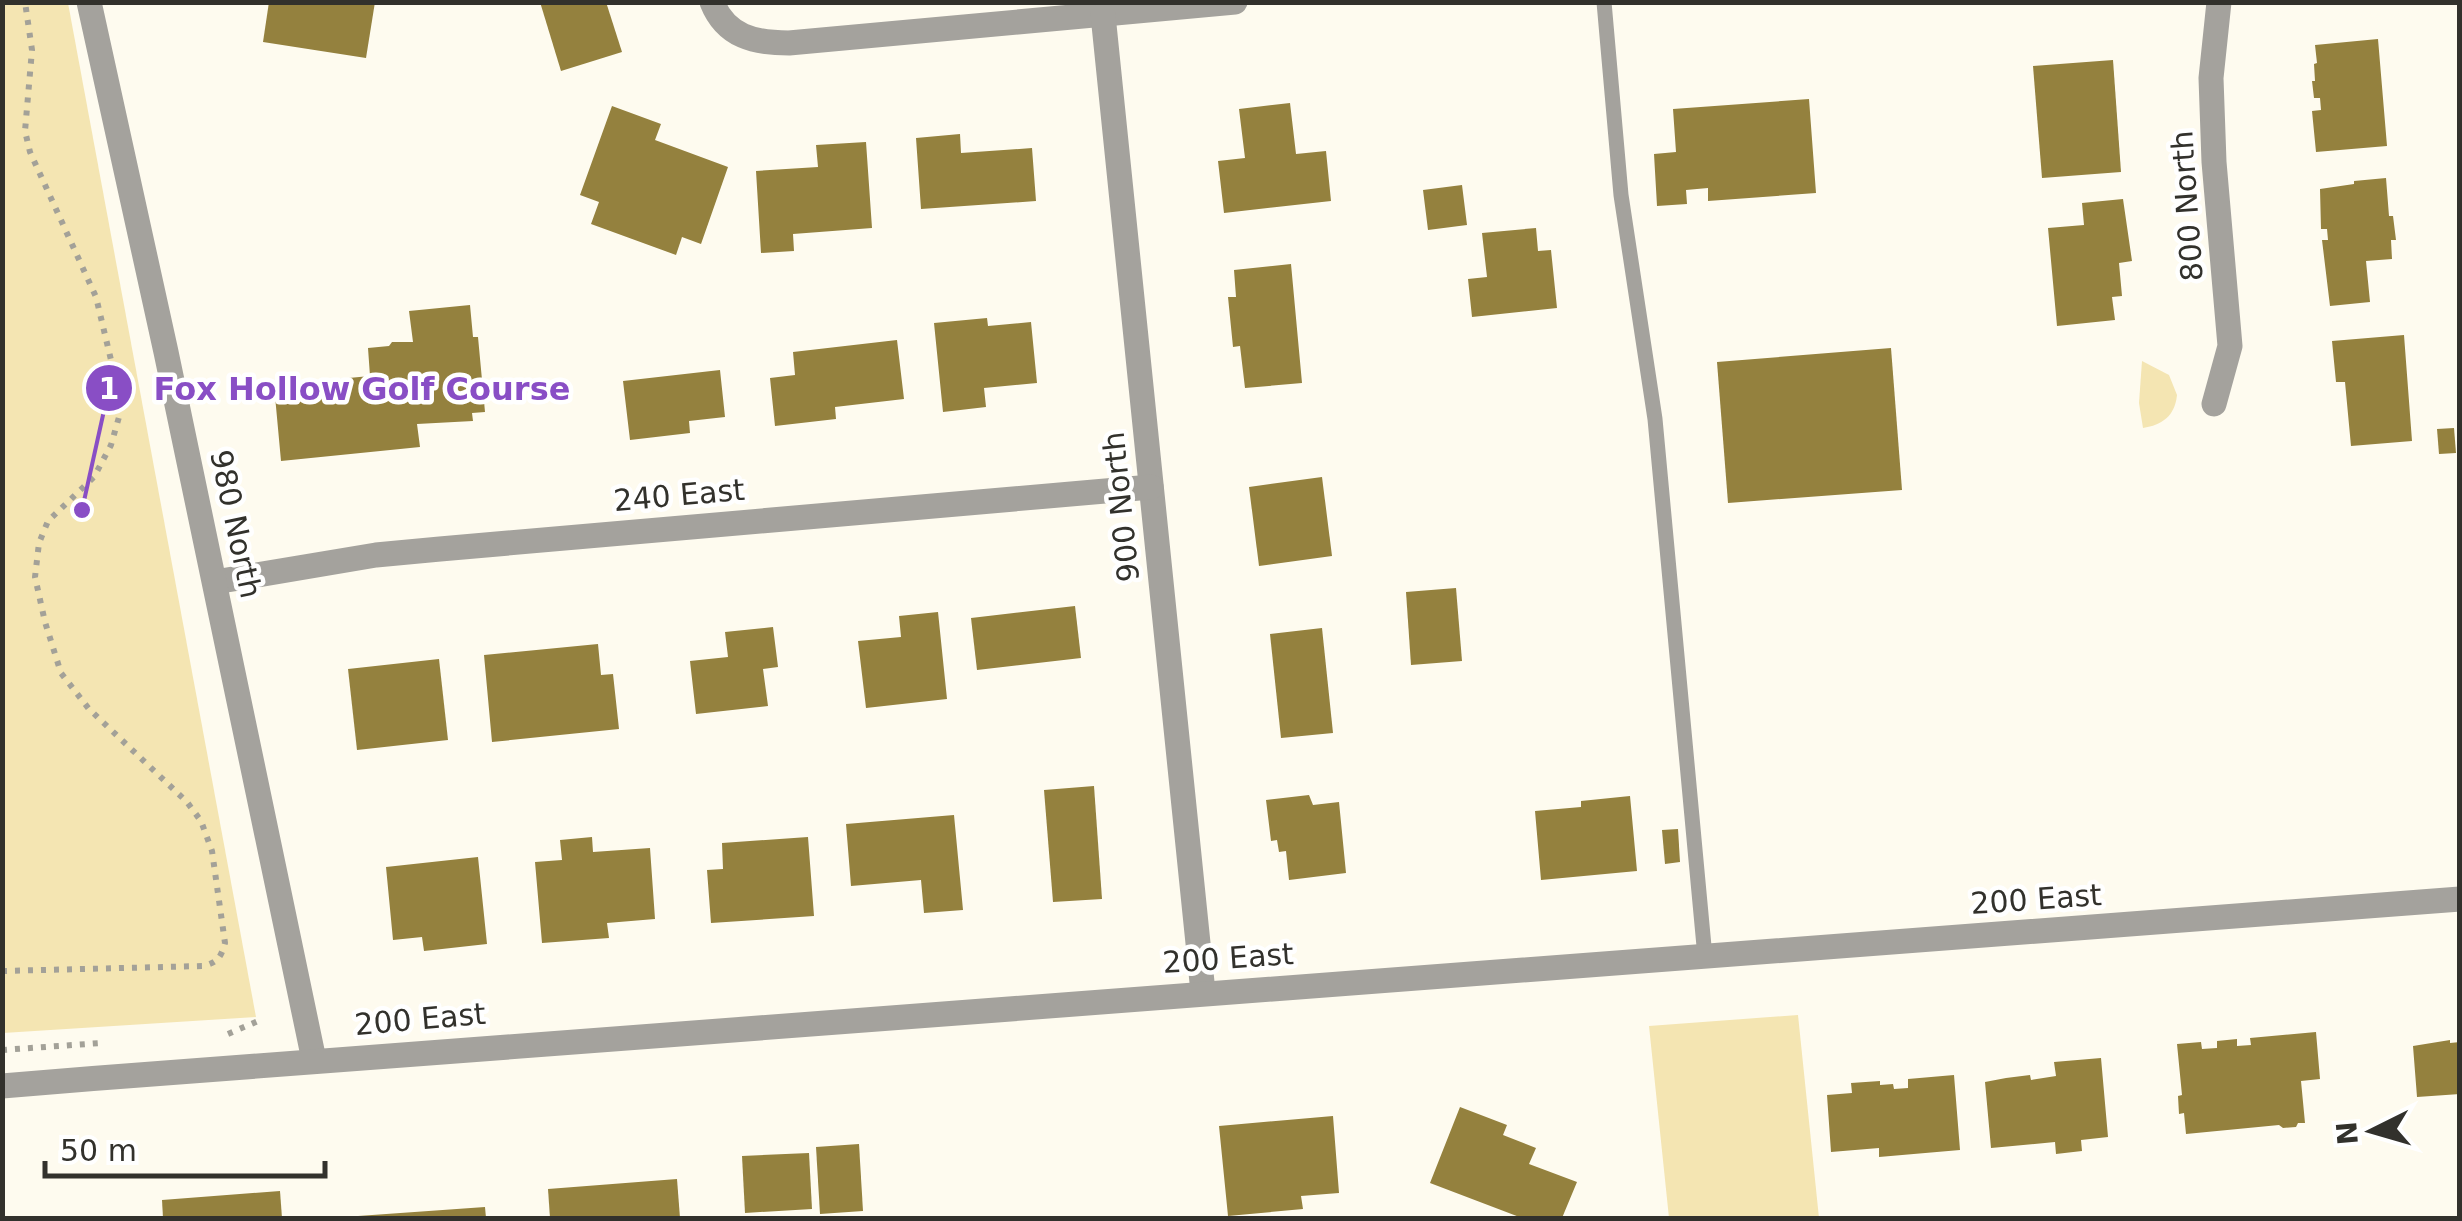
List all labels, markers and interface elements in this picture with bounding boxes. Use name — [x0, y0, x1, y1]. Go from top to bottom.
street label: 800 North — [2164, 130, 2210, 282]
callout: Fox Hollow Golf Course — [84, 357, 591, 419]
text: Fox Hollow Golf Course — [154, 370, 570, 408]
text: 1 — [99, 371, 119, 406]
street label: 900 North — [1096, 430, 1146, 584]
street label: 980 North — [203, 447, 269, 601]
street label: 240 East — [612, 472, 746, 518]
street label: 200 East — [1969, 877, 2103, 921]
street label: 200 East — [1161, 936, 1295, 980]
street label: 200 East — [353, 996, 487, 1042]
north arrow — [2322, 1081, 2422, 1181]
scale bar — [45, 1116, 325, 1178]
text: N — [2330, 1120, 2365, 1146]
text: 50 m — [60, 1133, 137, 1168]

